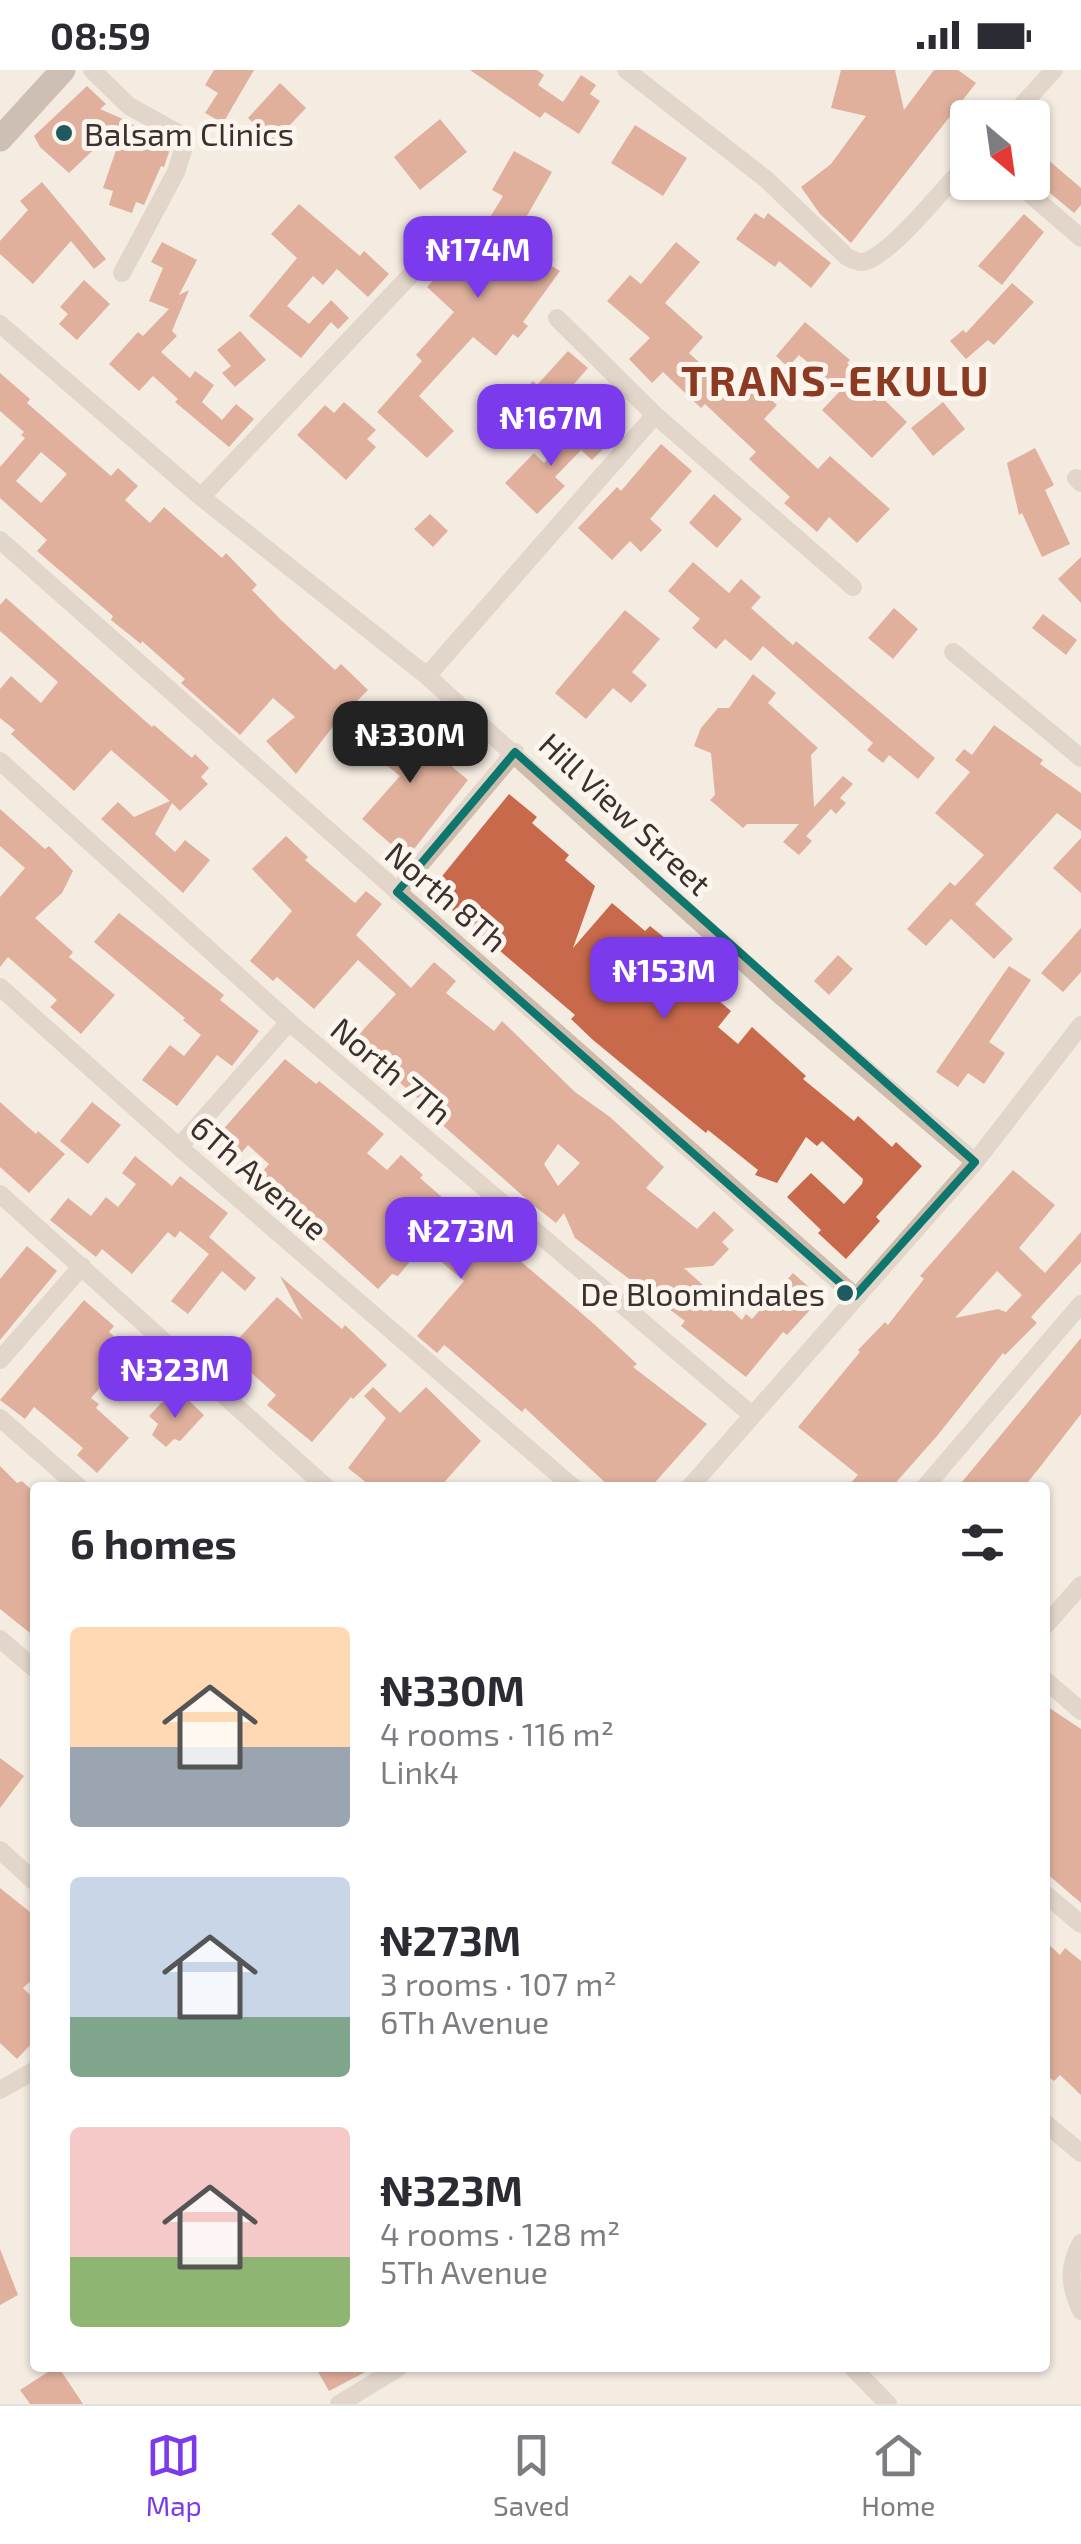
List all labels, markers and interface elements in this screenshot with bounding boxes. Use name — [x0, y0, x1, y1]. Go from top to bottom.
text: 08:59 — [50, 12, 151, 58]
north arrow — [950, 100, 1050, 200]
map controls — [950, 100, 1050, 200]
place label: Balsam Clinics — [84, 114, 294, 152]
marker: Balsam Clinics — [53, 122, 75, 144]
pin: ₦174M — [408, 216, 548, 301]
text: ₦174M — [425, 229, 531, 267]
district label: TRANS-EKULU — [681, 354, 991, 404]
pin: ₦167M — [481, 384, 621, 469]
text: ₦167M — [499, 397, 603, 435]
pin: ₦330M — [340, 701, 480, 786]
text: ₦330M — [355, 714, 465, 752]
street label: Hill View Street — [532, 724, 720, 902]
street label: North 8Th — [379, 833, 515, 959]
pin: ₦153M — [594, 937, 734, 1022]
text: ₦153M — [612, 950, 716, 988]
street label: North 7Th — [324, 1009, 460, 1131]
street label: 6Th Avenue — [184, 1107, 336, 1247]
pin: ₦273M — [391, 1197, 531, 1282]
text: ₦273M — [407, 1210, 515, 1248]
place label: De Bloomindales — [580, 1274, 825, 1312]
marker: De Bloomindales — [834, 1282, 856, 1304]
pin: ₦323M — [105, 1336, 245, 1421]
text: ₦323M — [121, 1349, 229, 1387]
icon: filters — [955, 1515, 1010, 1570]
text: 6 homes — [70, 1517, 237, 1567]
text: ₦330M — [380, 1664, 525, 1714]
icon: home — [150, 1667, 270, 1787]
text: 4 rooms · 116 m² — [380, 1714, 614, 1752]
text: Link4 — [380, 1752, 459, 1790]
text: ₦273M — [380, 1914, 521, 1964]
icon: home — [150, 1917, 270, 2037]
text: 3 rooms · 107 m² — [380, 1964, 617, 2002]
text: 6Th Avenue — [380, 2002, 549, 2040]
text: ₦323M — [380, 2164, 523, 2214]
icon: home — [150, 2167, 270, 2287]
text: 4 rooms · 128 m² — [380, 2214, 620, 2252]
text: 5Th Avenue — [380, 2252, 548, 2290]
tab: Map — [146, 2428, 202, 2522]
tab: Saved — [493, 2428, 570, 2522]
tab: Home — [861, 2428, 935, 2522]

